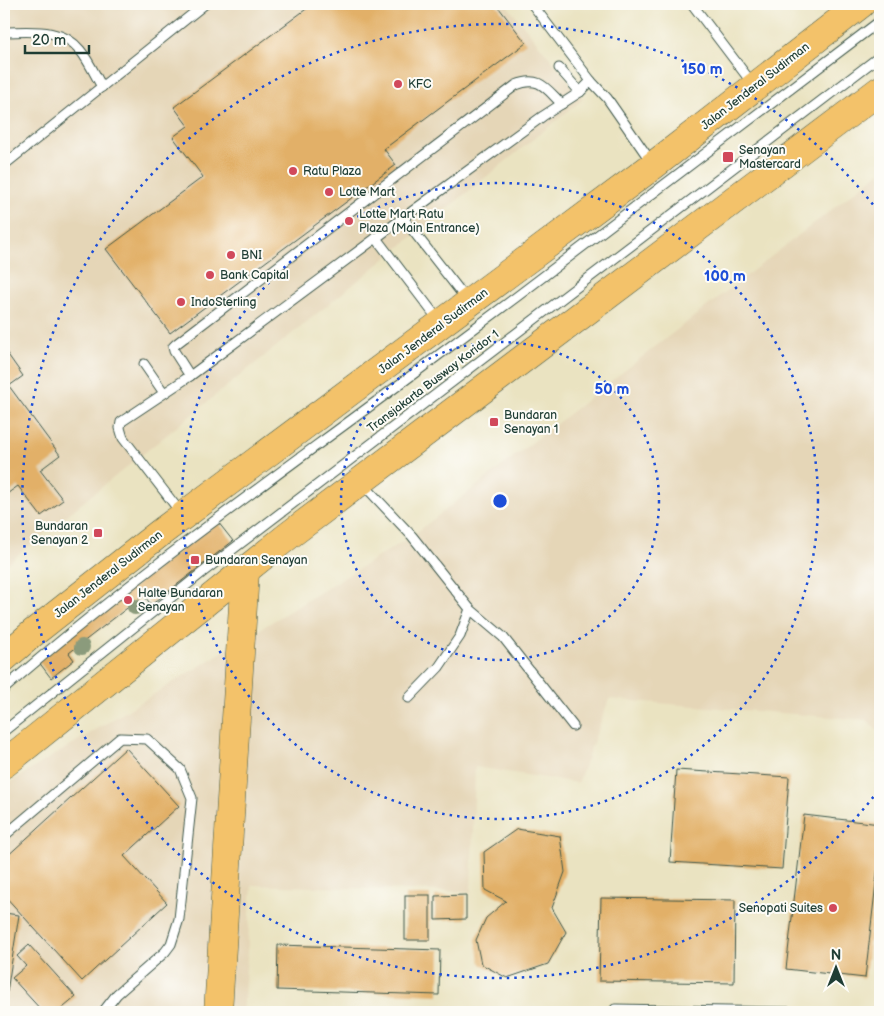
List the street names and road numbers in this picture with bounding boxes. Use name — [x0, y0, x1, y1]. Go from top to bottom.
street label: Jalan Jenderal Sudirman — [698, 39, 813, 133]
street label: Jalan Jenderal Sudirman — [375, 285, 491, 378]
street label: Transjakarta Busway Koridor 1 — [364, 327, 502, 436]
street label: Jalan Jenderal Sudirman — [51, 527, 166, 621]

